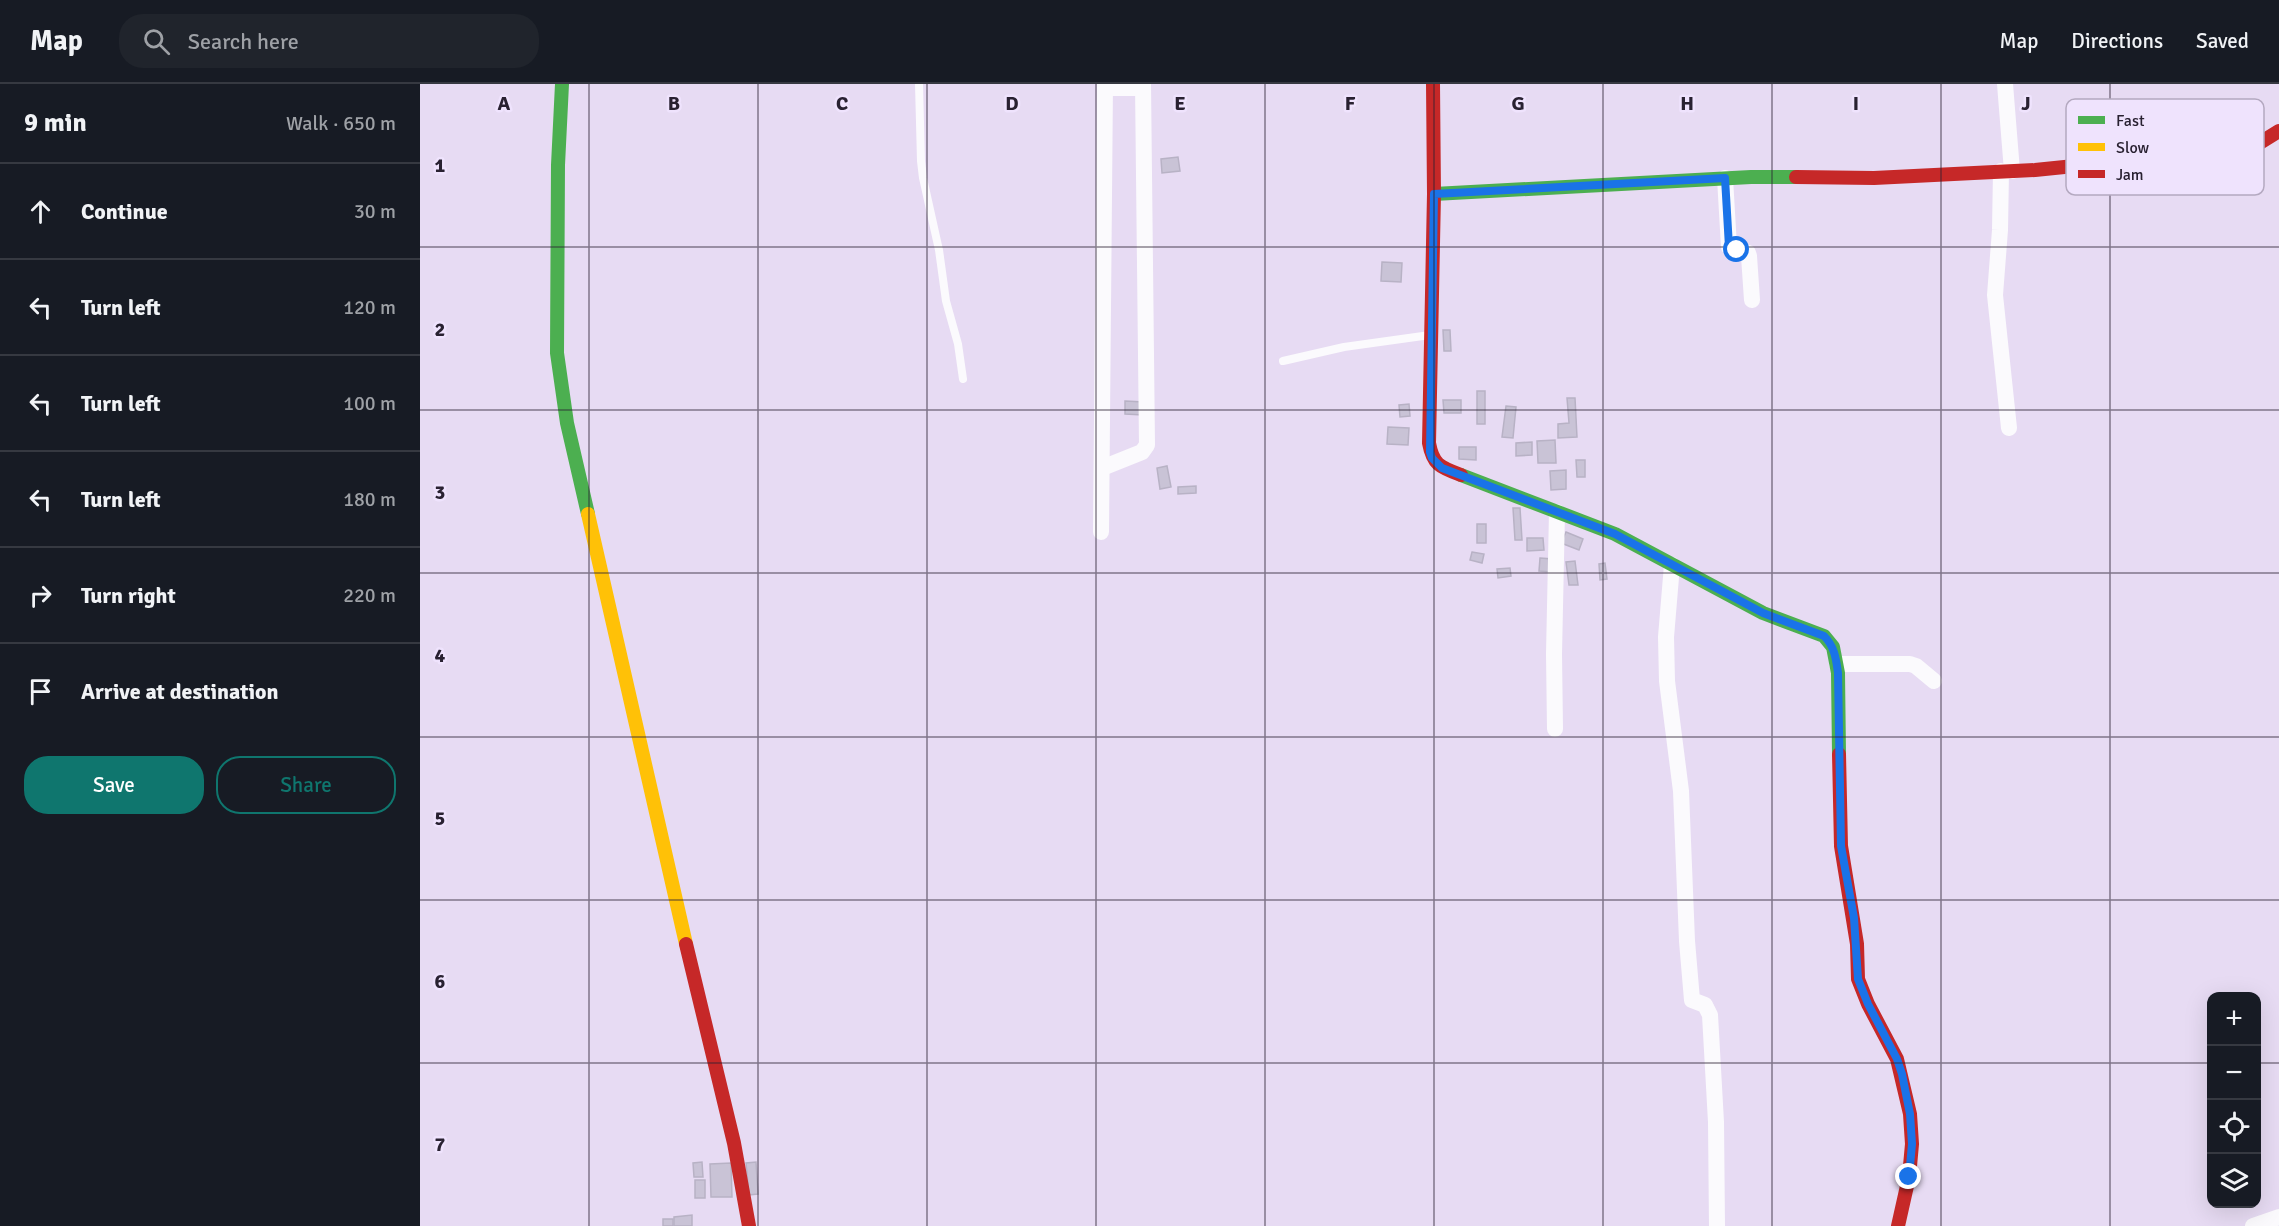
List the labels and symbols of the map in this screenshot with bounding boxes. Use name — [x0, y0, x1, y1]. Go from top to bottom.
text: A — [498, 91, 511, 116]
text: B — [668, 91, 680, 116]
text: C — [836, 91, 848, 116]
text: D — [1005, 91, 1019, 116]
text: E — [1174, 91, 1186, 116]
text: F — [1345, 91, 1356, 116]
text: G — [1511, 91, 1525, 116]
text: H — [1680, 91, 1694, 116]
text: I — [1853, 91, 1859, 116]
text: J — [2021, 91, 2031, 116]
legend — [2066, 99, 2264, 195]
text: Fast — [2116, 111, 2145, 131]
text: Slow — [2116, 138, 2150, 158]
text: 1 — [435, 153, 446, 178]
text: Jam — [2116, 165, 2144, 185]
route start — [1723, 236, 1749, 262]
text: 2 — [435, 317, 445, 342]
text: 3 — [435, 480, 445, 505]
text: 4 — [435, 643, 446, 668]
text: 5 — [435, 806, 445, 831]
text: 6 — [435, 969, 446, 994]
text: 7 — [435, 1132, 446, 1157]
route end — [1895, 1163, 1921, 1189]

